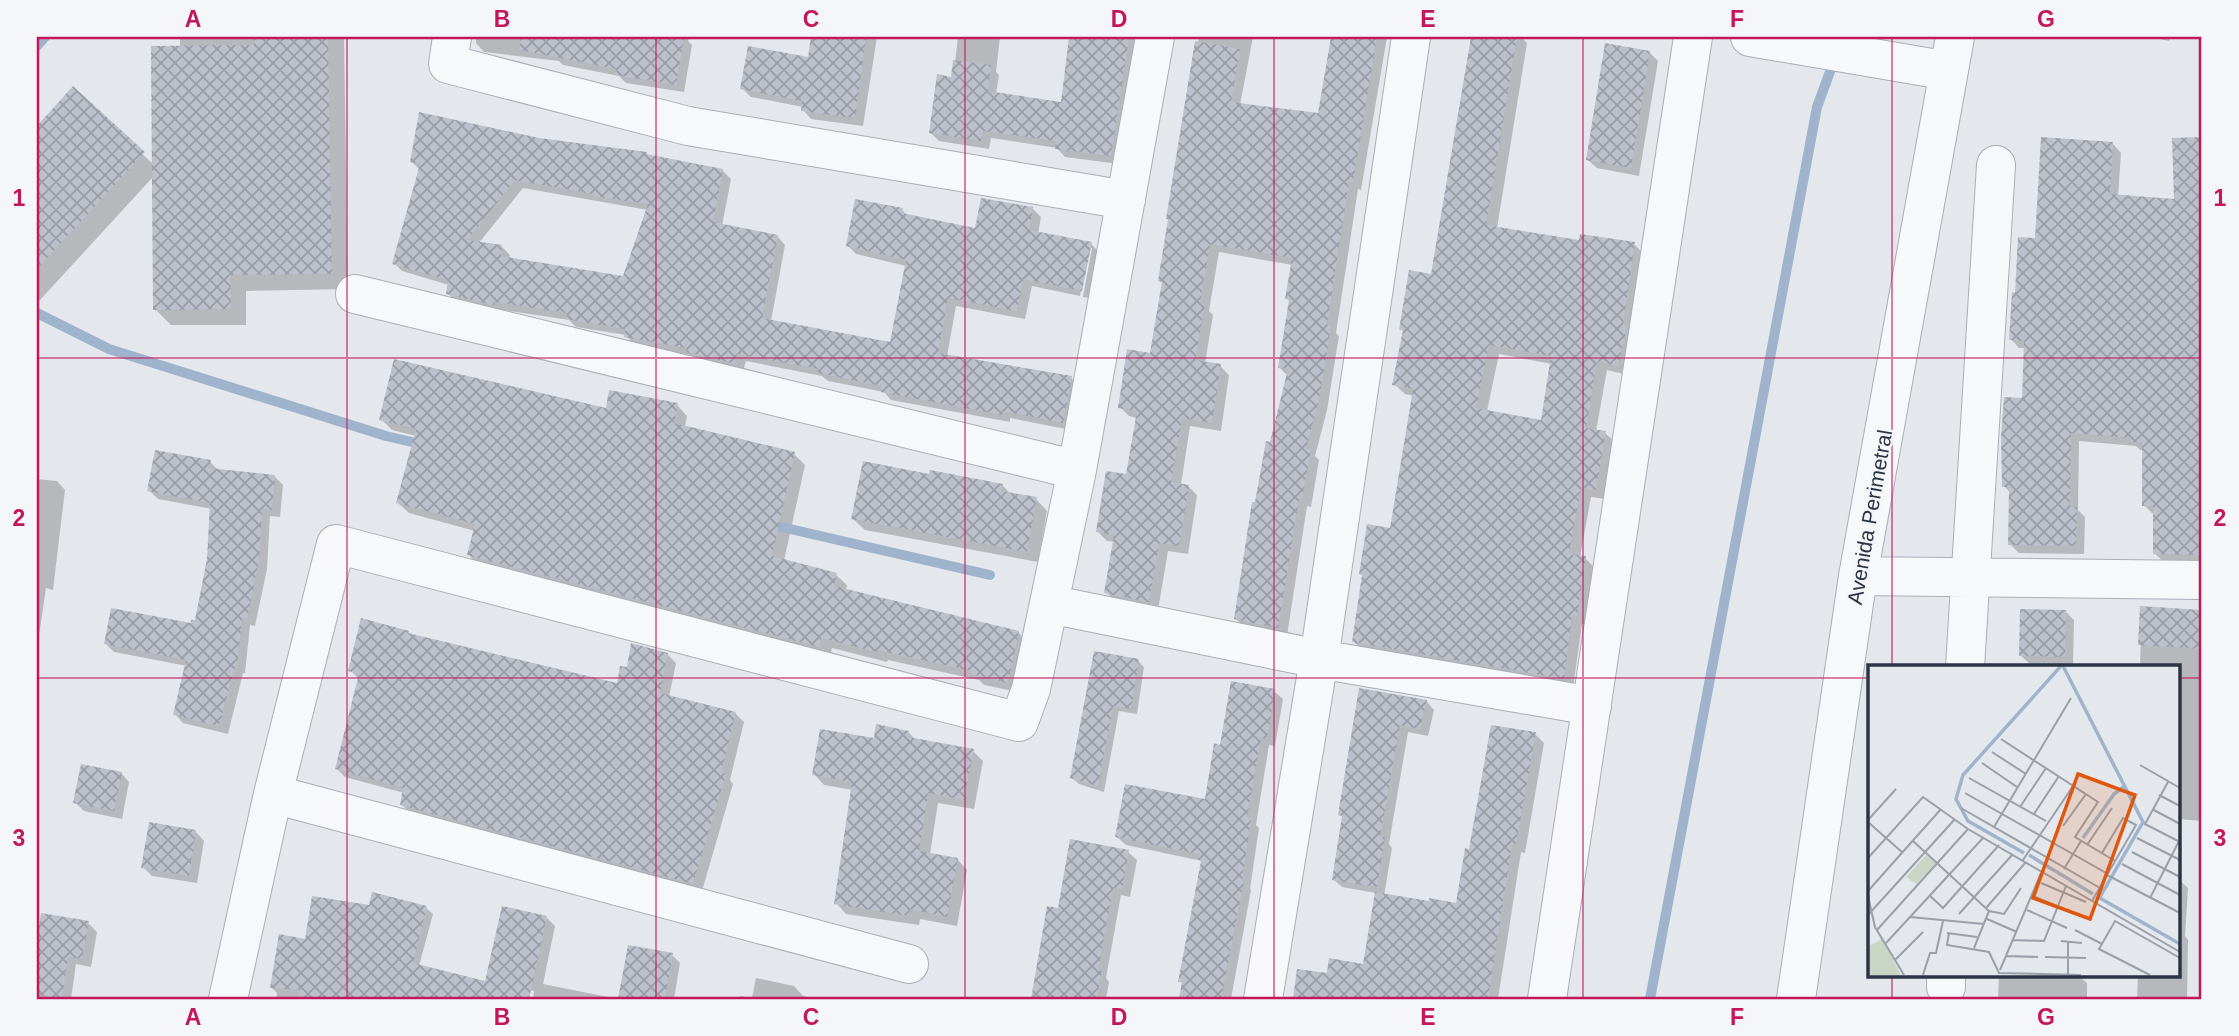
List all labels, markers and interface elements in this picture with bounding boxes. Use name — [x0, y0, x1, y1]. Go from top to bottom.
text: A — [185, 6, 201, 32]
text: B — [494, 6, 510, 32]
text: C — [803, 6, 819, 32]
text: D — [1111, 6, 1127, 32]
text: E — [1420, 6, 1436, 32]
text: F — [1730, 6, 1744, 32]
text: G — [2037, 6, 2055, 32]
text: 1 — [13, 185, 26, 211]
text: 1 — [2214, 185, 2227, 211]
street label: Avenida Perimetral — [1843, 428, 1896, 606]
text: 2 — [13, 505, 25, 531]
text: 2 — [2214, 505, 2226, 531]
inset map — [1868, 665, 2180, 976]
text: 3 — [13, 825, 25, 851]
text: 3 — [2214, 825, 2226, 851]
text: A — [185, 1004, 201, 1030]
text: B — [494, 1004, 510, 1030]
text: C — [803, 1004, 819, 1030]
text: D — [1111, 1004, 1127, 1030]
text: E — [1420, 1004, 1436, 1030]
text: F — [1730, 1004, 1744, 1030]
text: G — [2037, 1004, 2055, 1030]

